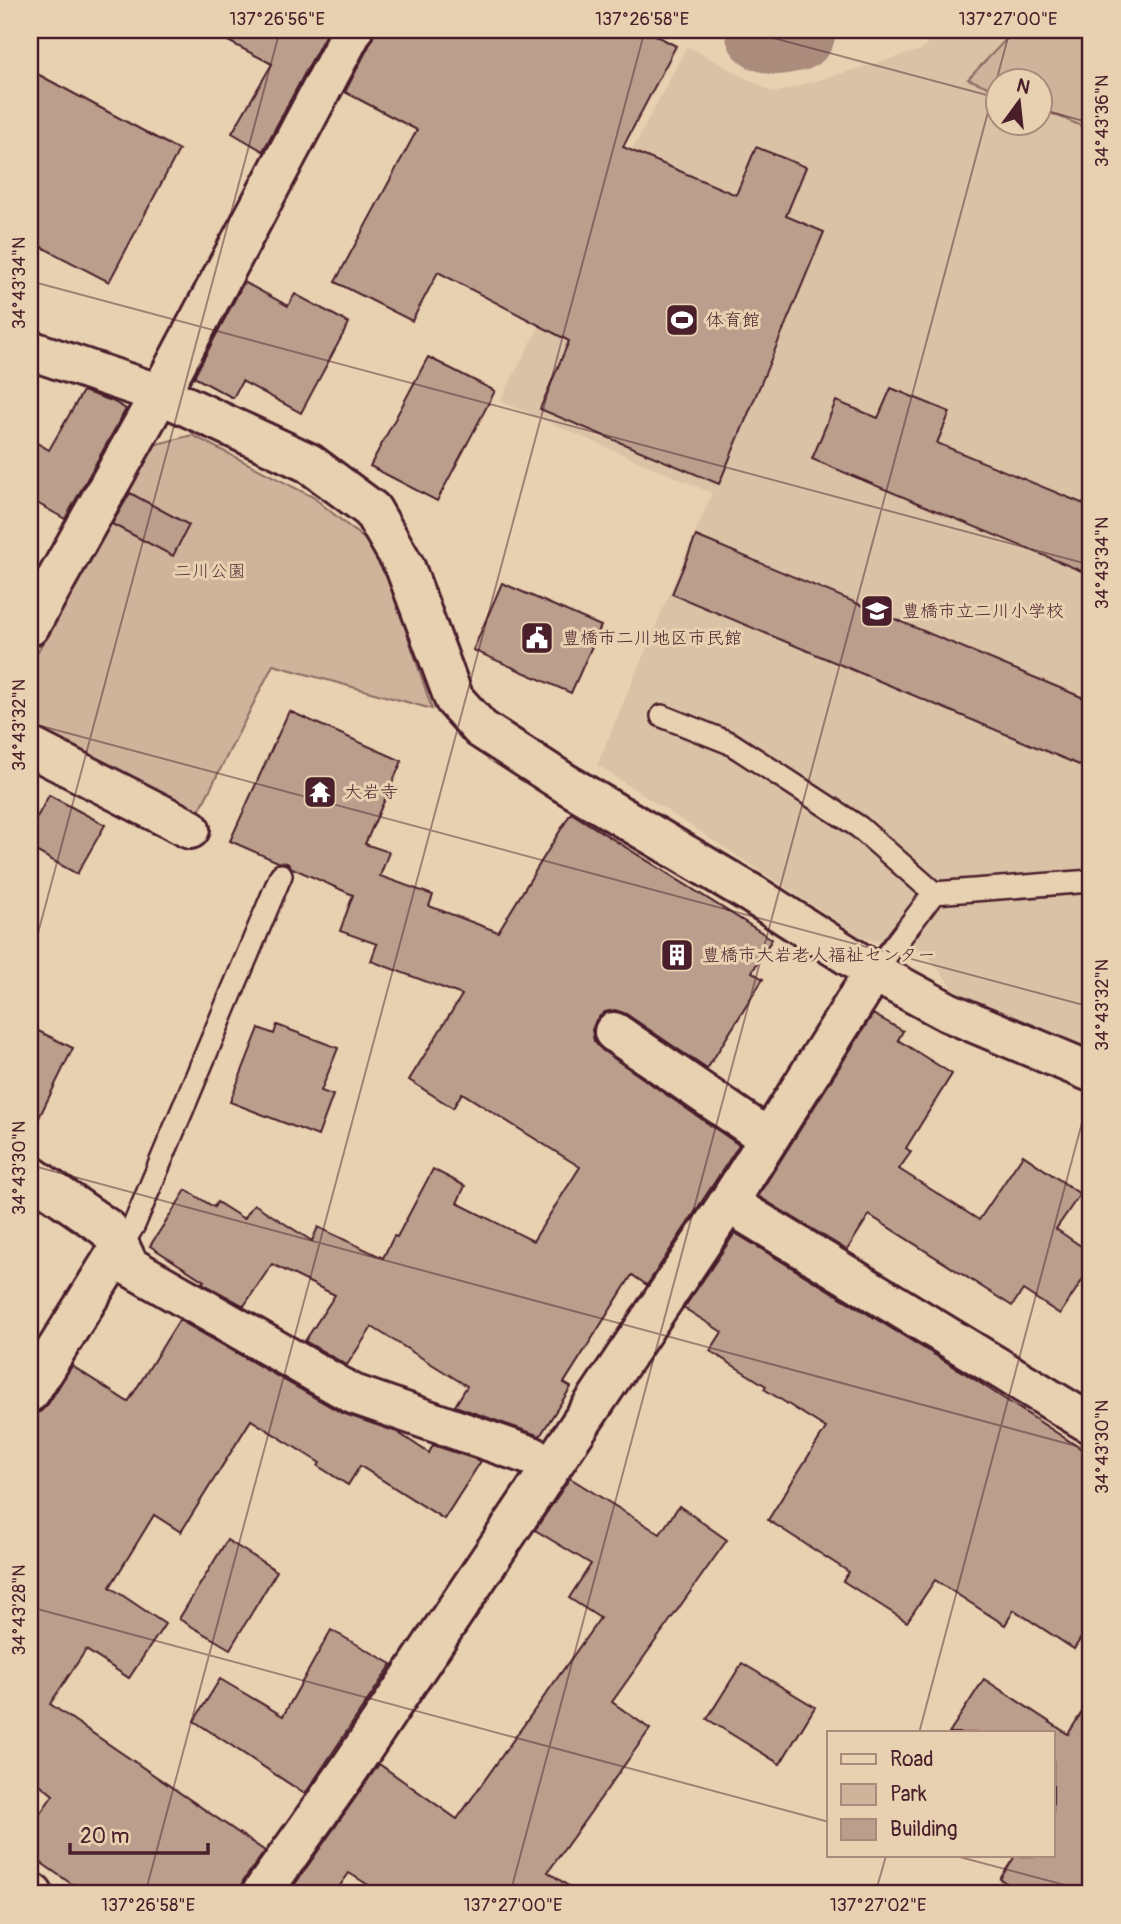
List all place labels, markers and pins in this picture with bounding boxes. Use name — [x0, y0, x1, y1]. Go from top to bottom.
sports icon: 体育館 — [663, 301, 701, 339]
place label: 体育館 — [706, 309, 760, 332]
school or university icon: 豊橋市立二川小学校 — [858, 592, 896, 630]
place label: 豊橋市立二川小学校 — [902, 600, 1064, 623]
public building icon: 豊橋市二川地区市民館 — [518, 619, 556, 657]
place label: 豊橋市二川地区市民館 — [562, 627, 742, 650]
temple icon: 大岩寺 — [301, 773, 339, 811]
place label: 大岩寺 — [344, 781, 398, 804]
building icon: 豊橋市大岩老人福祉センター — [658, 936, 696, 974]
place label: 豊橋市大岩老人福祉センター — [702, 944, 935, 967]

